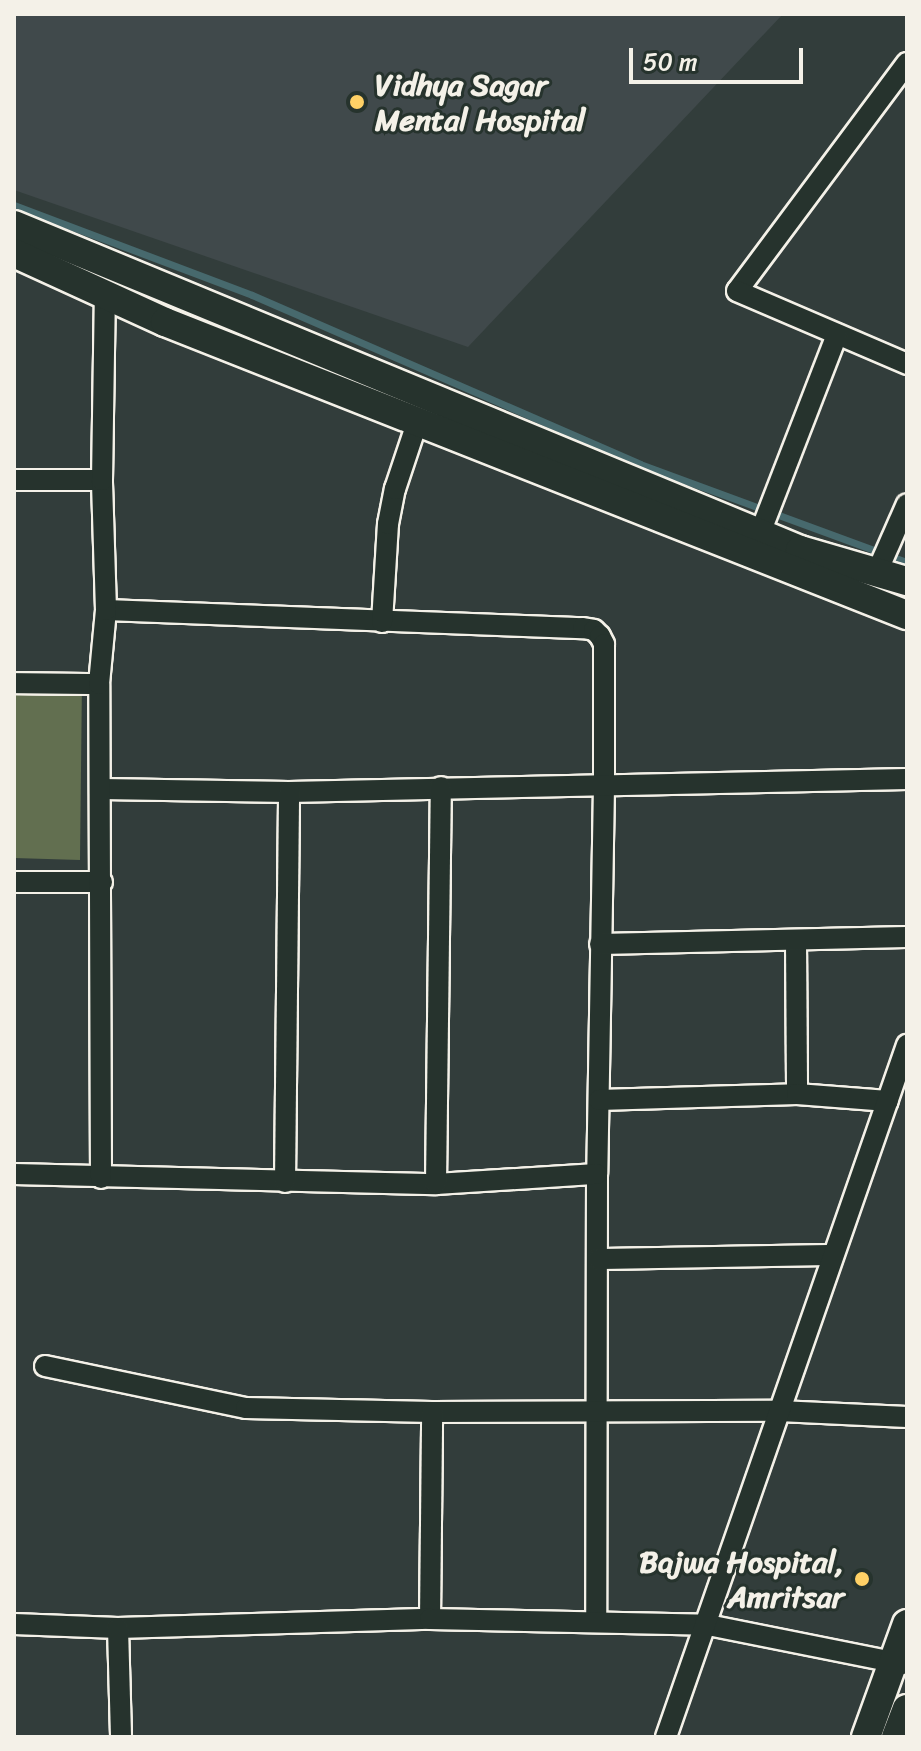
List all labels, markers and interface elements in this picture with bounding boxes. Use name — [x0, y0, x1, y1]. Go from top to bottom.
scale bar — [633, 32, 807, 82]
text: 50 m — [643, 41, 698, 83]
place label: Vidhya Sagar Mental Hospital — [375, 67, 586, 138]
marker: Vidhya Sagar Mental Hospital — [346, 91, 368, 113]
place label: Bajwa Hospital, Amritsar — [639, 1544, 844, 1614]
marker: Bajwa Hospital, Amritsar — [851, 1568, 873, 1590]

